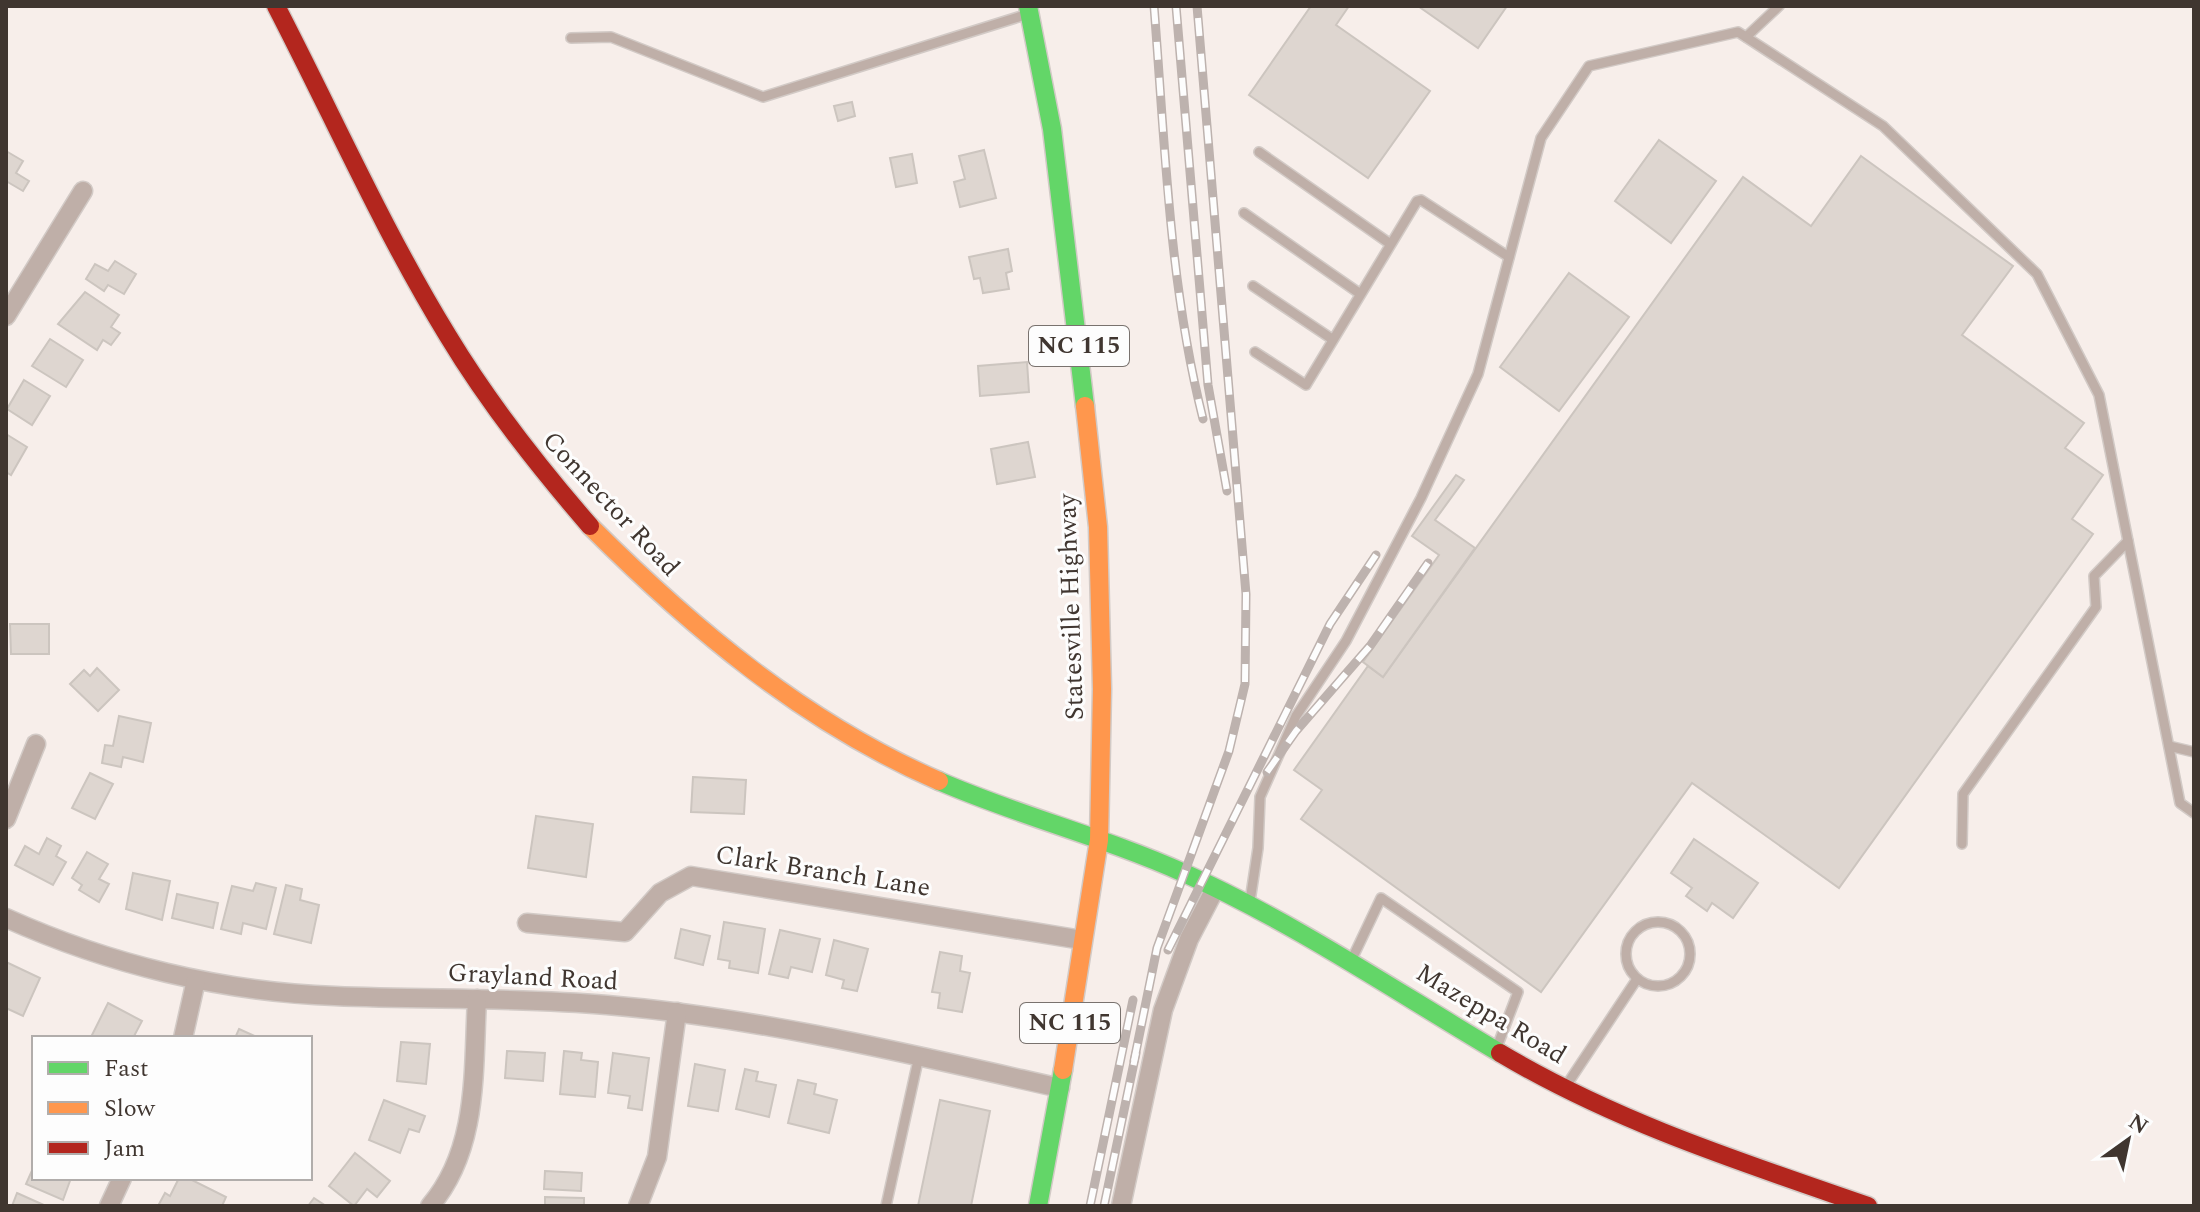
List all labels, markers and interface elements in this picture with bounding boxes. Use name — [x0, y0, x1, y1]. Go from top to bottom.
road number: NC 115 — [1029, 326, 1129, 366]
street label: Connector Road — [533, 422, 689, 586]
street label: Statesville Highway — [1047, 492, 1095, 721]
street label: Clark Branch Lane — [713, 834, 933, 908]
street label: Grayland Road — [447, 953, 619, 1001]
street label: Mazeppa Road — [1408, 953, 1574, 1075]
road number: NC 115 — [1020, 1003, 1120, 1043]
legend — [32, 1036, 312, 1180]
text: Fast — [104, 1051, 149, 1087]
text: Slow — [104, 1091, 156, 1127]
north arrow — [2088, 1100, 2168, 1180]
text: N — [2122, 1106, 2155, 1143]
text: Jam — [104, 1131, 145, 1167]

